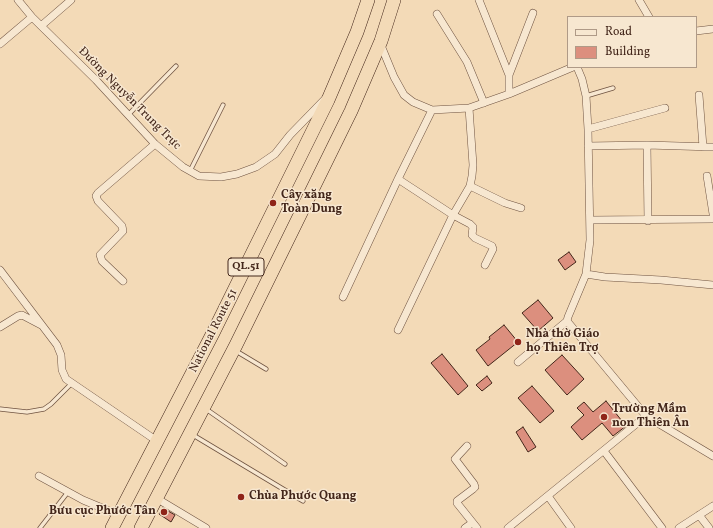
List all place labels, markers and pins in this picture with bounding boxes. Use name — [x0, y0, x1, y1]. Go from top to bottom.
place label: Cây xăng Toàn Dung — [281, 189, 342, 217]
marker: Cây xăng Toàn Dung — [268, 198, 278, 208]
place label: Nhà thờ Giáo họ Thiên Trợ — [526, 328, 599, 356]
marker: Nhà thờ Giáo họ Thiên Trợ — [513, 337, 523, 347]
place label: Trường Mầm non Thiên Ân — [612, 403, 689, 431]
marker: Trường Mầm non Thiên Ân — [599, 412, 609, 422]
place label: Chùa Phước Quang — [249, 490, 356, 504]
marker: Chùa Phước Quang — [236, 492, 246, 502]
place label: Bưu cục Phước Tân — [49, 505, 156, 519]
marker: Bưu cục Phước Tân — [159, 507, 169, 517]

